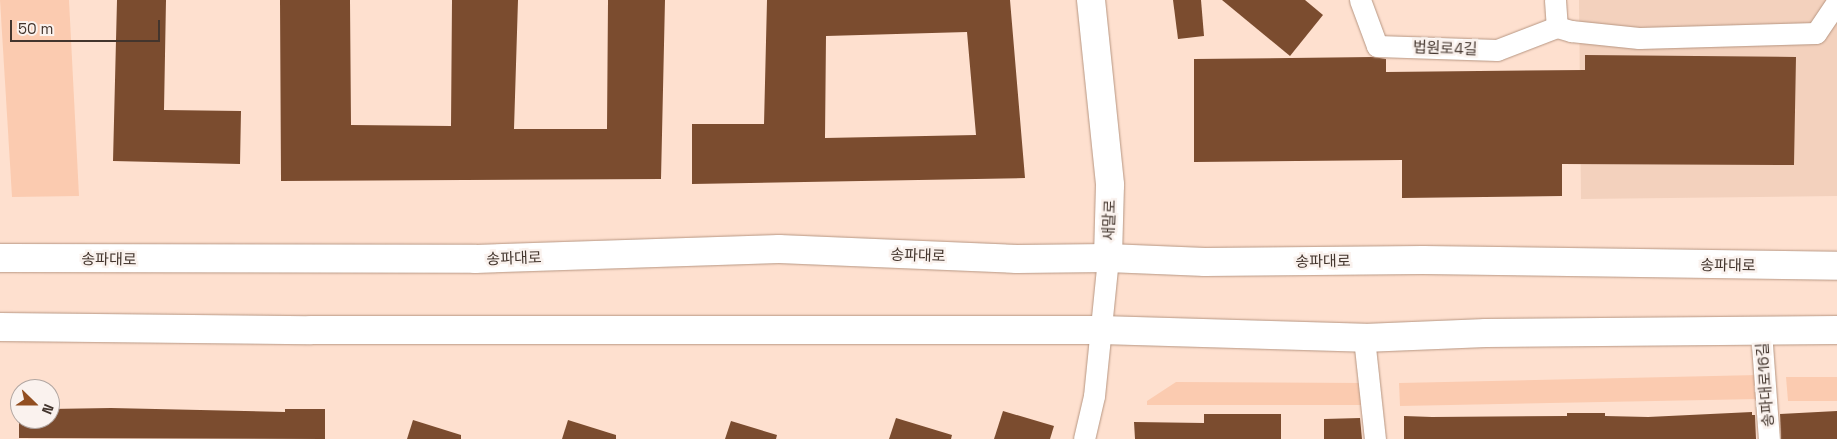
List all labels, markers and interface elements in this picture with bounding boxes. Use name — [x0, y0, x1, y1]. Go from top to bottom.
scale bar — [12, 10, 162, 42]
text: 50 m — [18, 19, 53, 38]
street label: 법원로4길 — [1412, 38, 1478, 58]
street label: 새말로 — [1099, 199, 1119, 241]
street label: 송파대로 — [890, 245, 946, 265]
street label: 송파대로 — [486, 248, 542, 268]
street label: 송파대로 — [81, 250, 137, 268]
street label: 송파대로 — [1295, 252, 1351, 270]
street label: 송파대로 — [1700, 256, 1756, 274]
street label: 송파대로16길 — [1753, 342, 1777, 428]
north arrow — [10, 379, 60, 429]
text: N — [38, 402, 58, 417]

